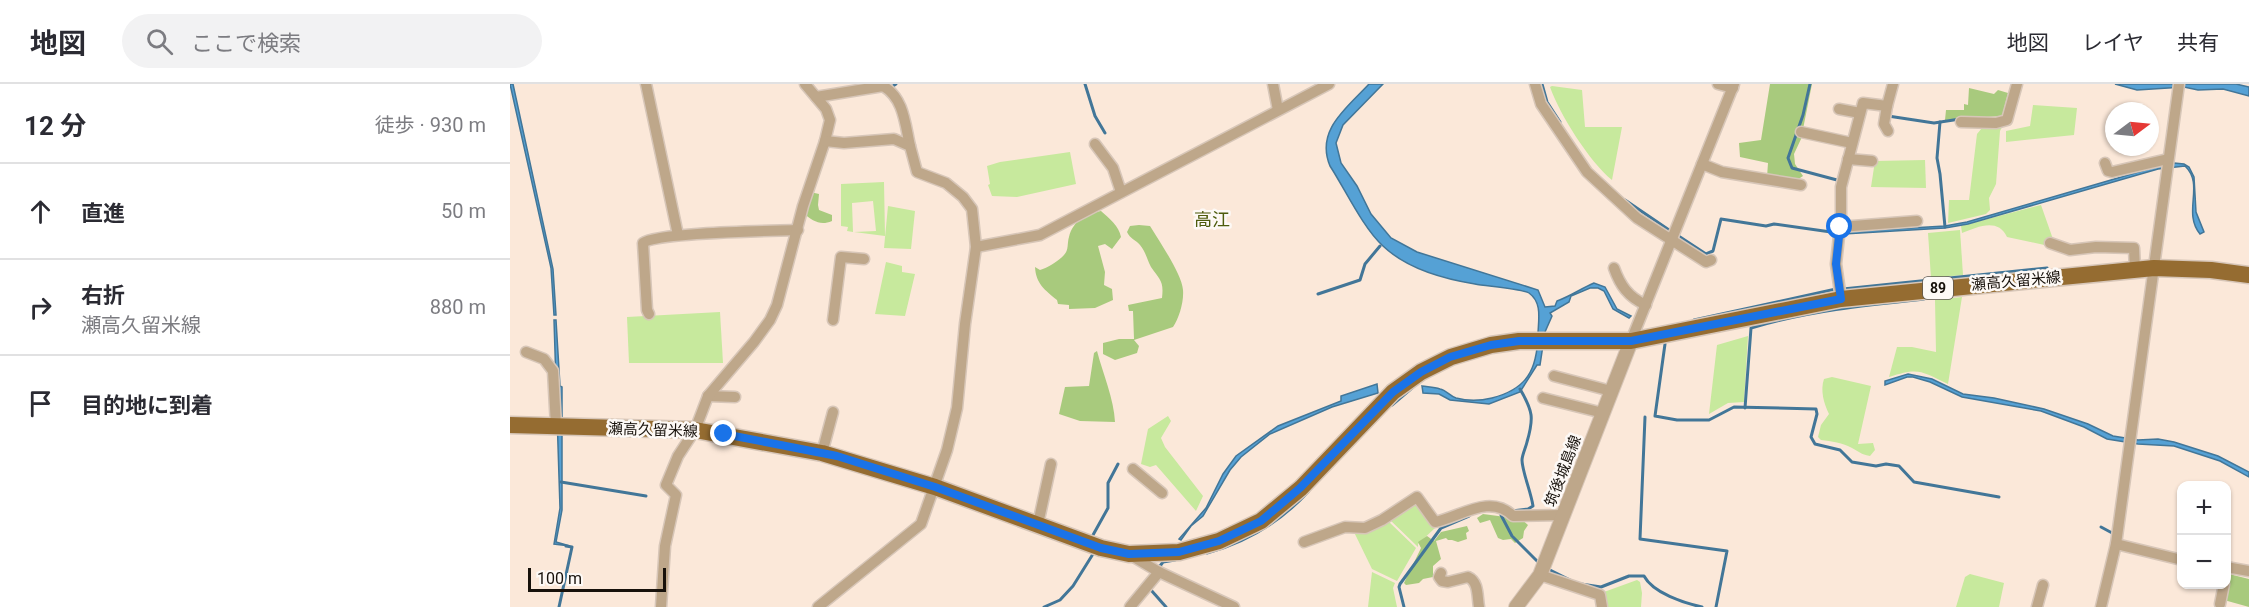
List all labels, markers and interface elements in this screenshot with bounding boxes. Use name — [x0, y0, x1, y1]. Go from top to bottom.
search box — [122, 14, 542, 68]
icon: search — [143, 25, 176, 58]
text: 地図 — [30, 27, 86, 60]
text: ここで検索 — [191, 31, 301, 56]
text: 地図 — [2007, 31, 2049, 55]
text: レイヤ — [2082, 31, 2144, 55]
text: 共有 — [2177, 31, 2219, 55]
north arrow — [2105, 102, 2159, 156]
text: 12 分 — [24, 111, 86, 141]
text: 徒歩 · 930 m — [375, 113, 486, 137]
icon: ahead — [24, 195, 57, 228]
text: 50 m — [441, 199, 486, 223]
text: 直進 — [81, 201, 125, 226]
district label: 高江 — [1194, 209, 1230, 230]
route start — [1826, 213, 1852, 239]
street label: 瀬高久留米線 — [1970, 268, 2062, 294]
road number: 89 — [1923, 277, 1953, 299]
text: 右折 — [81, 283, 125, 308]
icon: right — [24, 291, 57, 324]
text: 880 m — [430, 295, 486, 319]
text: 瀬高久留米線 — [81, 313, 201, 337]
icon: arrive — [24, 387, 57, 420]
text: 目的地に到着 — [81, 393, 213, 418]
street label: 瀬高久留米線 — [608, 419, 698, 441]
route end — [710, 420, 736, 446]
street label: 筑後城島線 — [1541, 433, 1585, 509]
map controls — [2177, 481, 2231, 589]
button: + — [2177, 481, 2231, 535]
button: − — [2177, 535, 2231, 589]
scale bar — [528, 565, 666, 592]
text: 100 m — [537, 569, 582, 588]

